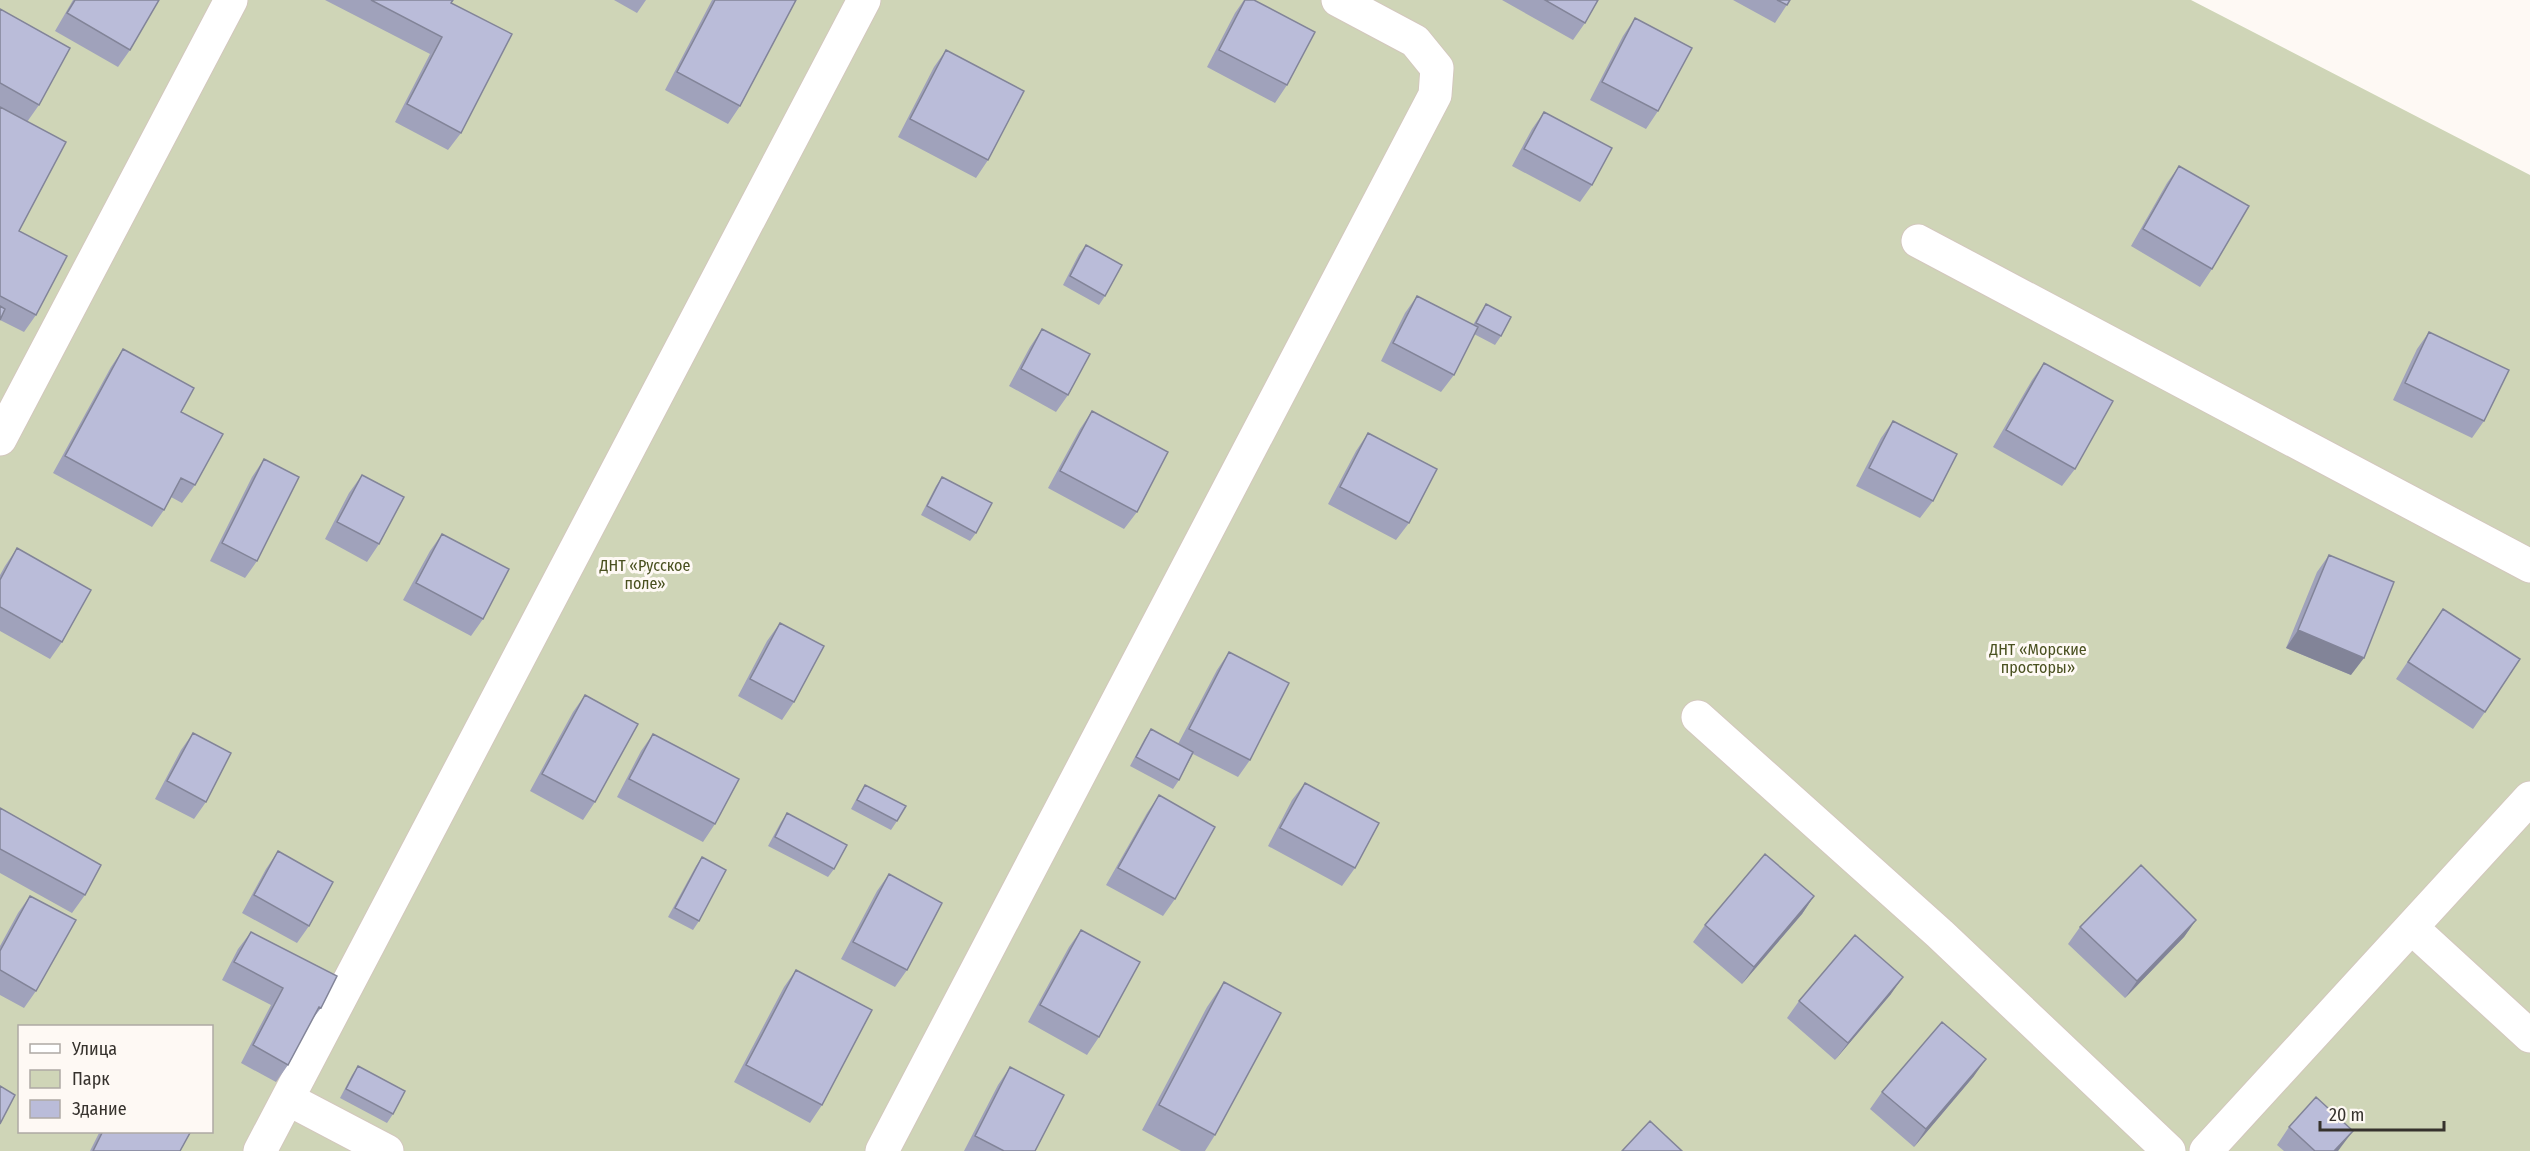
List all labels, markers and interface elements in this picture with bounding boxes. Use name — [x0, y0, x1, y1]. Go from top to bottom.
park label: ДНТ «Русское поле» — [599, 556, 691, 593]
park label: ДНТ «Морские просторы» — [1988, 640, 2087, 677]
legend — [18, 1025, 213, 1133]
text: Улица — [71, 1038, 117, 1060]
text: Парк — [72, 1068, 110, 1090]
scale bar — [2320, 1094, 2444, 1132]
text: Здание — [72, 1098, 127, 1120]
text: 20 m — [2329, 1104, 2364, 1126]

